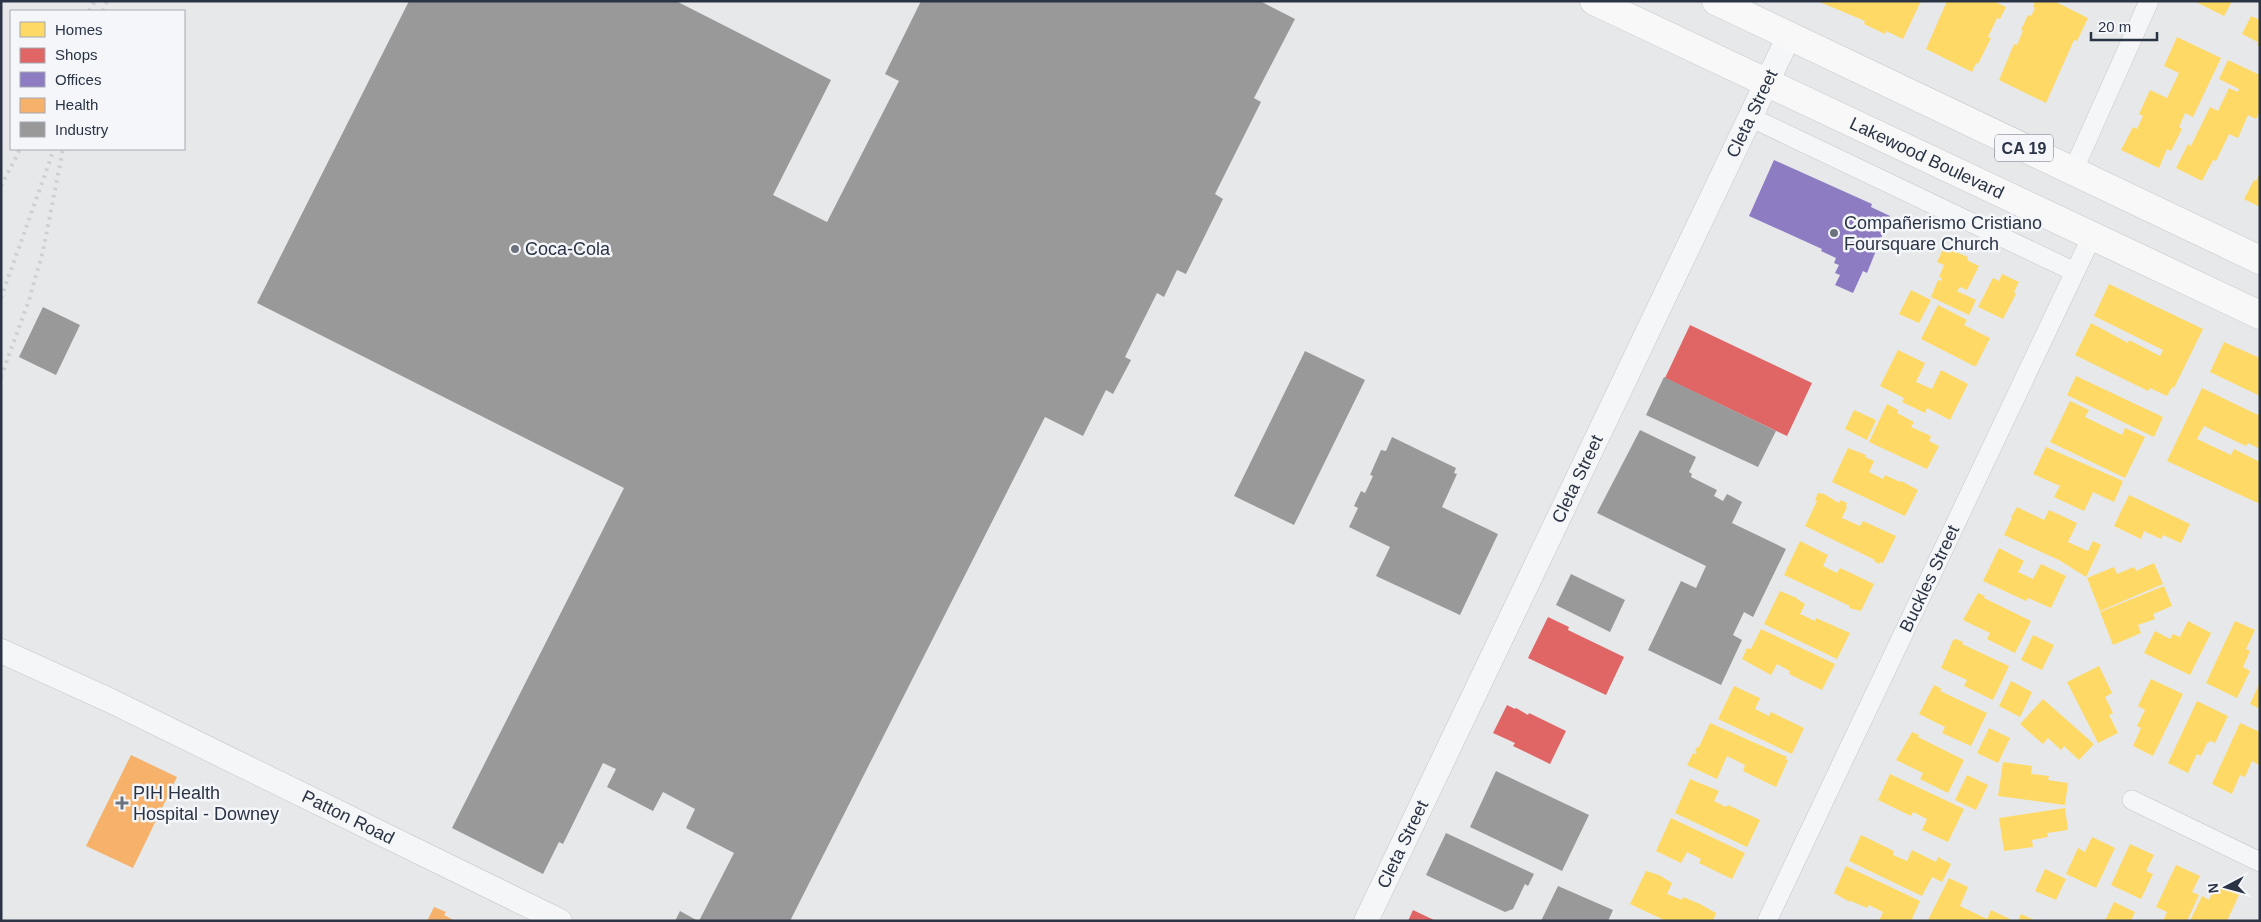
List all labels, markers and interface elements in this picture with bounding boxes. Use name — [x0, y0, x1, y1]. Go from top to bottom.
legend — [10, 10, 185, 150]
scale bar — [2091, 10, 2157, 42]
text: 20 m — [2098, 18, 2131, 35]
text: Homes — [55, 21, 103, 38]
text: Shops — [55, 46, 98, 63]
street label: Cleta Street — [1722, 66, 1781, 161]
text: Offices — [55, 71, 101, 88]
text: Health — [55, 96, 98, 113]
street label: Lakewood Boulevard — [1847, 113, 2007, 203]
text: Industry — [55, 121, 109, 138]
road number: CA 19 — [1995, 134, 2053, 162]
place label: Compañerismo Cristiano Foursquare Church — [1844, 213, 2042, 254]
marker: Compañerismo Cristiano Foursquare Church — [1828, 227, 1840, 239]
place label: Coca-Cola — [525, 239, 611, 259]
marker: Coca-Cola — [509, 243, 521, 255]
street label: Cleta Street — [1548, 432, 1607, 526]
street label: Buckles Street — [1896, 522, 1963, 635]
place label: PIH Health Hospital - Downey — [133, 783, 279, 824]
street label: Patton Road — [299, 786, 398, 848]
marker: PIH Health Hospital - Downey — [115, 796, 129, 810]
street label: Cleta Street — [1373, 797, 1432, 892]
north arrow — [2201, 862, 2251, 912]
text: N — [2205, 882, 2222, 894]

